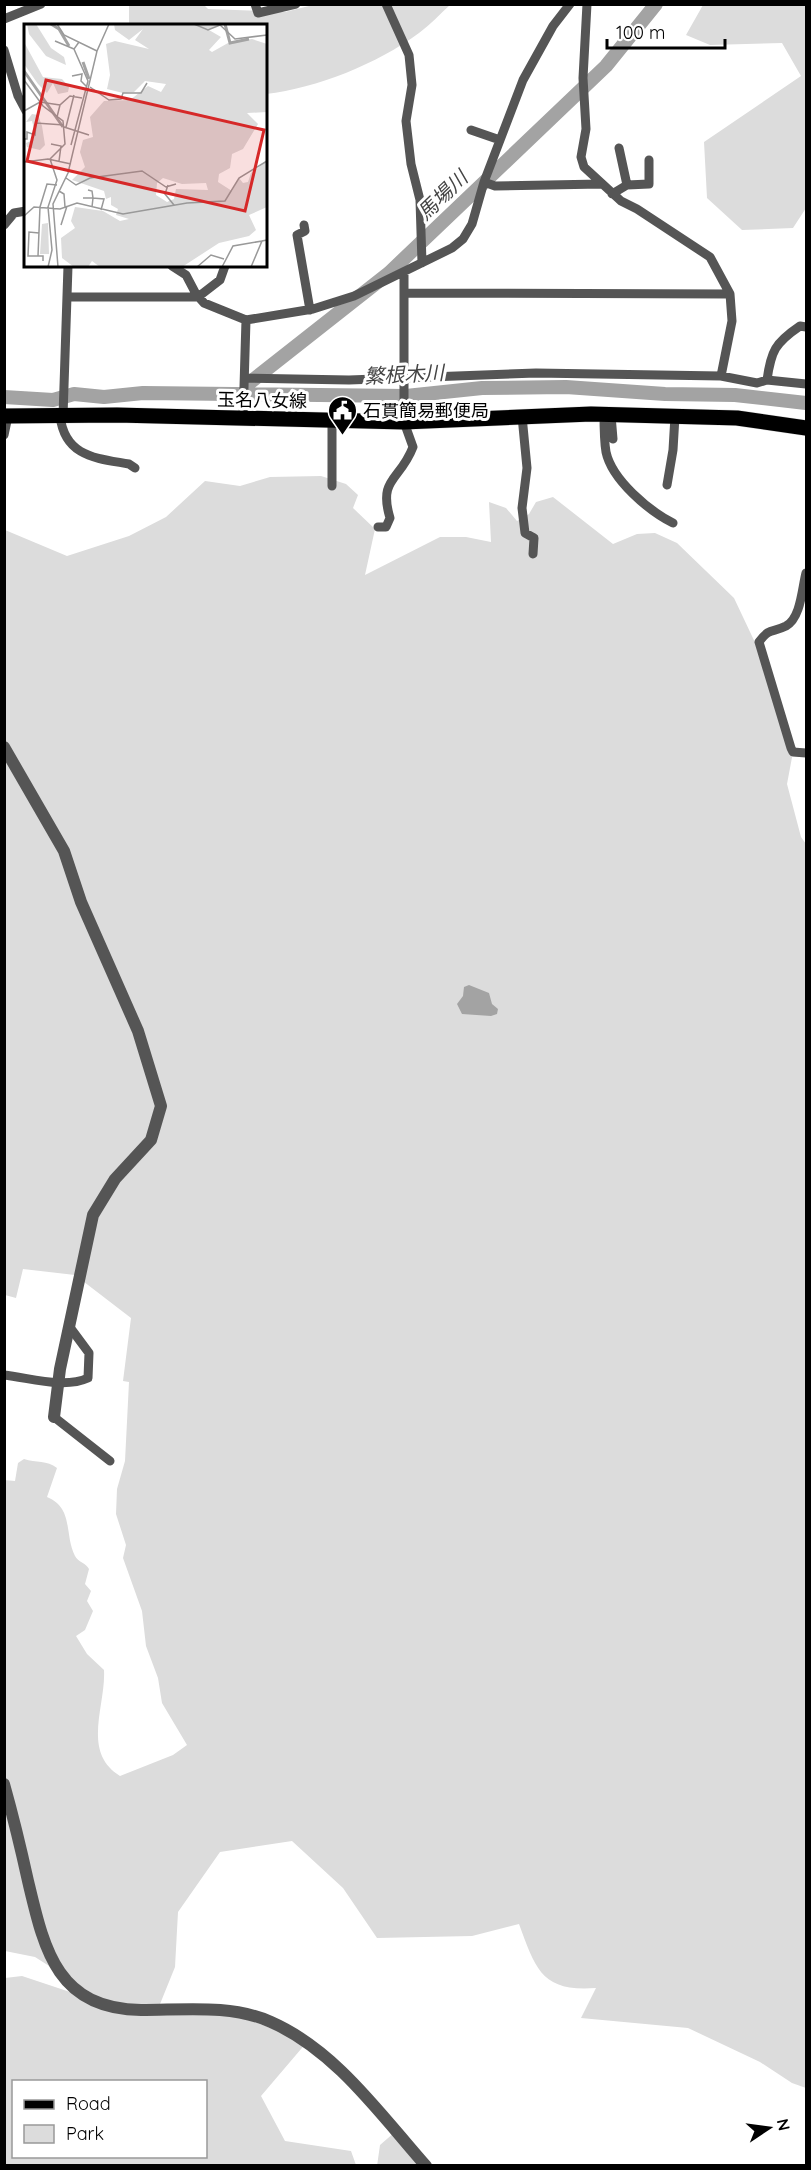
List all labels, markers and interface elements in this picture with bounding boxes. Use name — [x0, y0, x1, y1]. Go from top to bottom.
scale bar — [607, 12, 726, 50]
text: 100 m — [616, 21, 665, 44]
inset map — [24, 24, 267, 267]
water label: 馬場川 — [412, 164, 474, 225]
water label: 繁根木川 — [363, 359, 447, 389]
street label: 玉名八女線 — [217, 388, 307, 412]
public building icon: 石貫簡易郵便局 — [326, 394, 358, 436]
place label: 石貫簡易郵便局 — [363, 399, 489, 422]
legend — [12, 2080, 207, 2158]
text: Road — [66, 2092, 111, 2115]
north arrow — [739, 2098, 799, 2158]
text: N — [773, 2117, 795, 2133]
text: Park — [66, 2122, 104, 2145]

